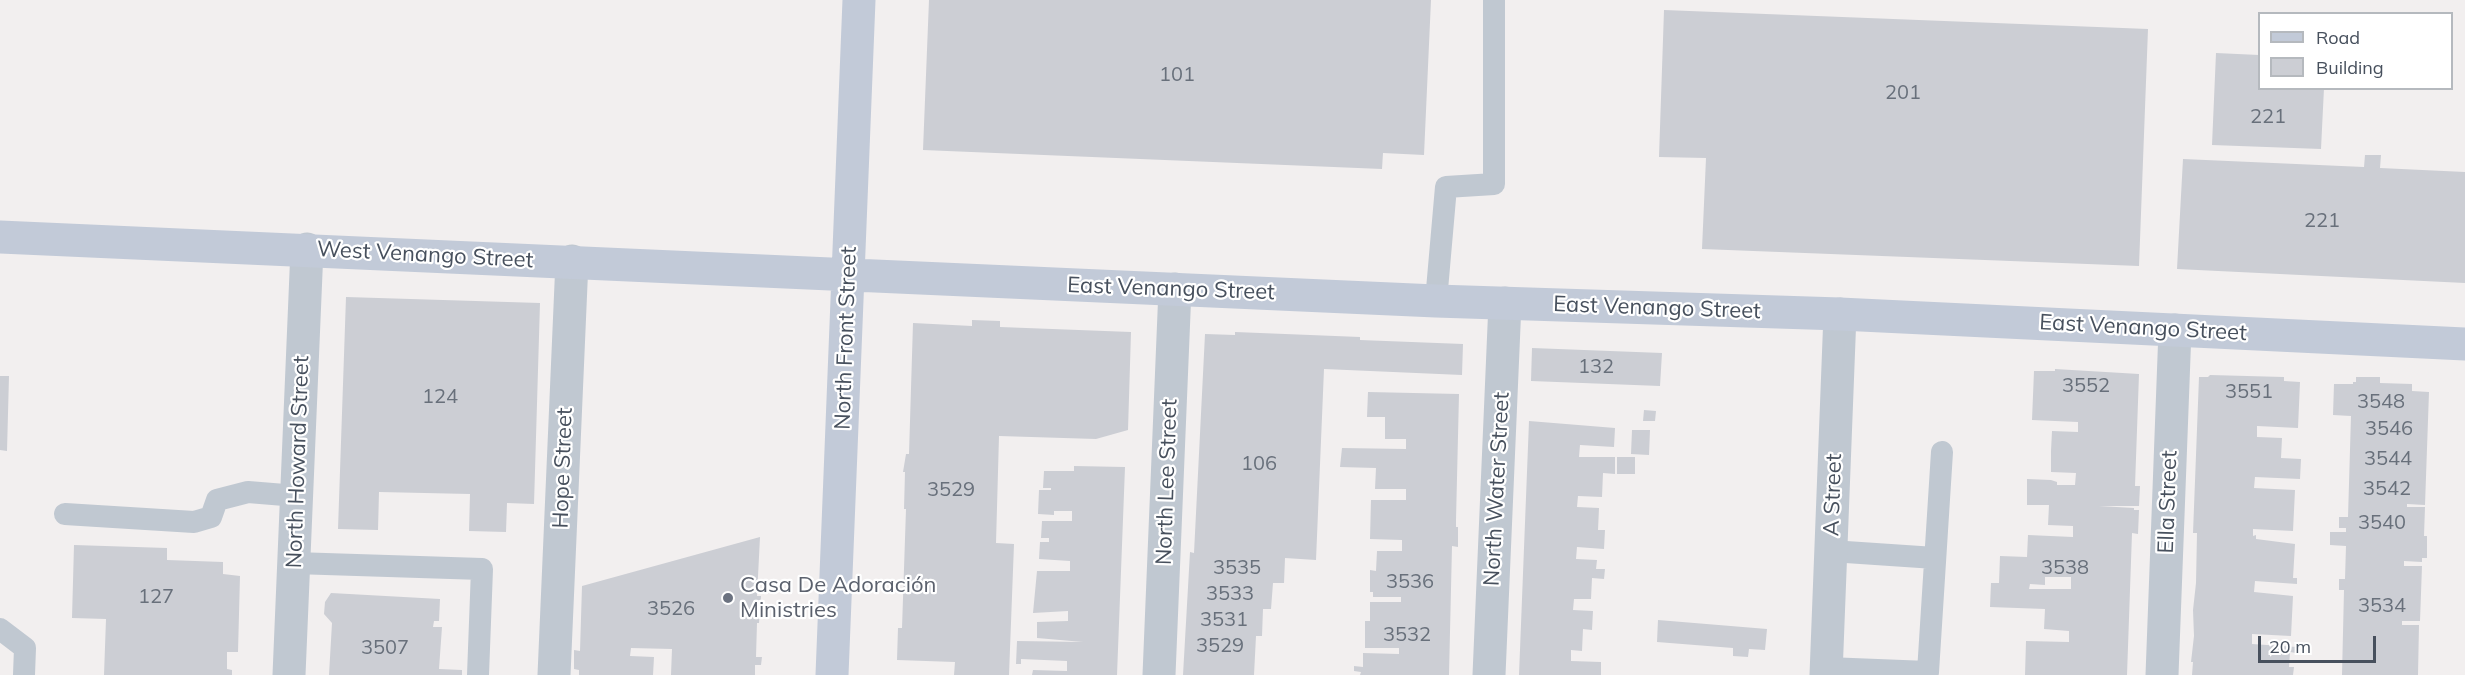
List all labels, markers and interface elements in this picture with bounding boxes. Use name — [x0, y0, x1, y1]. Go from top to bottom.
legend — [2258, 12, 2453, 90]
text: Road — [2316, 26, 2360, 49]
text: Building — [2316, 56, 2384, 79]
house number: 101 — [1159, 63, 1195, 87]
house number: 201 — [1885, 81, 1921, 105]
house number: 221 — [2250, 105, 2286, 129]
house number: 221 — [2304, 209, 2340, 233]
street label: West Venango Street — [316, 236, 534, 274]
street label: North Front Street — [830, 246, 862, 430]
street label: East Venango Street — [1067, 272, 1275, 306]
street label: East Venango Street — [1553, 291, 1761, 325]
street label: East Venango Street — [2039, 309, 2247, 347]
street label: North Howard Street — [281, 355, 315, 569]
house number: 132 — [1578, 355, 1614, 379]
house number: 3552 — [2062, 374, 2110, 398]
house number: 3551 — [2225, 380, 2273, 404]
house number: 124 — [422, 385, 458, 409]
house number: 3548 — [2357, 390, 2405, 414]
street label: North Water Street — [1479, 391, 1515, 587]
street label: North Lee Street — [1151, 398, 1183, 566]
street label: Hope Street — [548, 407, 578, 529]
house number: 3546 — [2365, 417, 2413, 441]
house number: 3544 — [2364, 447, 2412, 471]
street label: Ella Street — [2153, 450, 2183, 554]
house number: 106 — [1241, 452, 1277, 476]
street label: A Street — [1818, 453, 1848, 537]
house number: 3542 — [2363, 477, 2411, 501]
house number: 3529 — [927, 478, 975, 502]
house number: 3540 — [2358, 511, 2406, 535]
house number: 3535 — [1213, 556, 1261, 580]
house number: 3538 — [2041, 556, 2089, 580]
house number: 3536 — [1386, 570, 1434, 594]
place label: Casa De Adoración Ministries — [740, 572, 936, 624]
house number: 3533 — [1206, 582, 1254, 606]
house number: 127 — [138, 585, 174, 609]
marker: Casa De Adoración Ministries — [721, 591, 735, 605]
house number: 3534 — [2358, 594, 2406, 618]
house number: 3526 — [647, 597, 695, 621]
house number: 3531 — [1200, 608, 1248, 632]
house number: 3532 — [1383, 623, 1431, 647]
scale bar — [2261, 624, 2380, 662]
house number: 3529 — [1196, 634, 1244, 658]
text: 20 m — [2269, 635, 2311, 658]
house number: 3507 — [361, 636, 409, 660]

